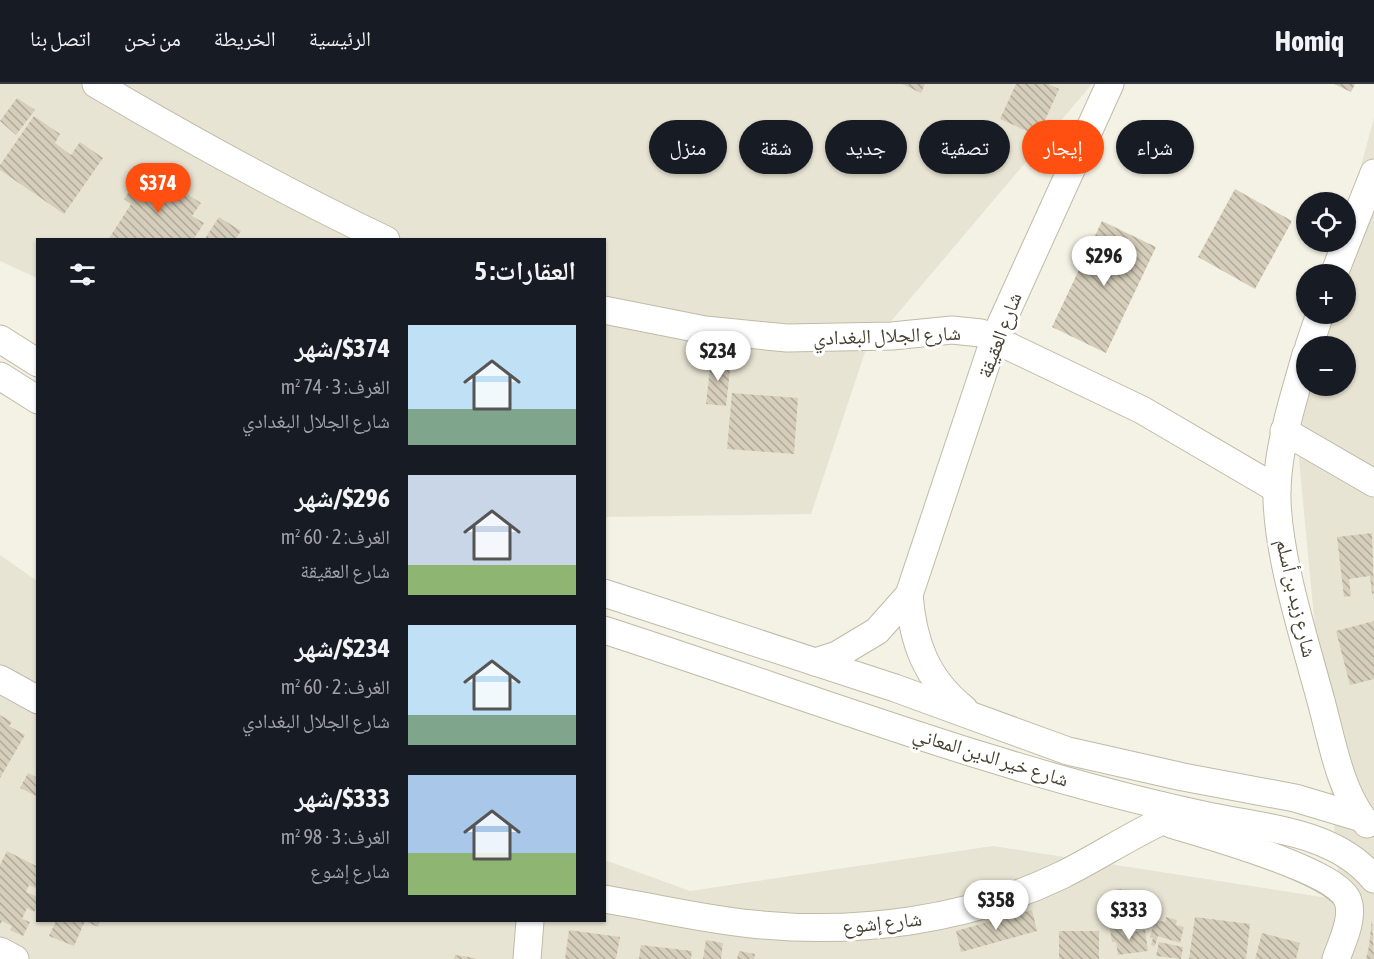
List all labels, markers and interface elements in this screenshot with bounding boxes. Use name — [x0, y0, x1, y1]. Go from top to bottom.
text: Homiq — [1275, 25, 1344, 57]
text: اتصل بنا — [30, 26, 91, 50]
text: من نحن — [124, 26, 181, 50]
text: الخريطة — [214, 26, 276, 50]
text: الرئيسية — [309, 26, 371, 50]
chip: منزل — [649, 120, 727, 174]
chip: شقة — [739, 120, 813, 174]
chip: جديد — [825, 120, 907, 174]
chip: تصفية — [919, 120, 1010, 174]
chip: إيجار — [1022, 120, 1104, 174]
chip: شراء — [1116, 120, 1194, 174]
pin: $374 — [122, 163, 194, 214]
text: $374 — [140, 171, 176, 194]
map controls — [1296, 192, 1356, 396]
button: locate — [1296, 192, 1356, 252]
pin: $296 — [1068, 236, 1140, 287]
text: $296 — [1086, 244, 1122, 267]
text: العقارات: 5 — [475, 256, 576, 286]
icon: filters — [66, 258, 99, 291]
button: + — [1296, 264, 1356, 324]
street label: شارع العقيقة — [972, 289, 1028, 382]
street label: شارع الجلال البغدادي — [813, 321, 961, 354]
pin: $234 — [682, 331, 754, 382]
text: $374/شهر — [295, 333, 390, 363]
button: − — [1296, 336, 1356, 396]
text: $234 — [700, 339, 736, 362]
icon: home — [456, 349, 528, 421]
text: الغرف: 3 · 74 m² — [281, 375, 390, 398]
text: شارع الجلال البغدادي — [242, 409, 390, 432]
text: $296/شهر — [295, 483, 390, 513]
icon: home — [456, 499, 528, 571]
text: الغرف: 2 · 60 m² — [281, 525, 390, 548]
street label: شارع زيد بن أسلم — [1269, 537, 1322, 660]
text: شارع العقيقة — [300, 559, 390, 582]
text: $234/شهر — [295, 633, 390, 663]
icon: home — [456, 649, 528, 721]
text: الغرف: 2 · 60 m² — [281, 675, 390, 698]
text: شارع الجلال البغدادي — [242, 709, 390, 732]
street label: شارع خير الدين المعاني — [909, 721, 1071, 795]
text: $333/شهر — [295, 783, 390, 813]
icon: home — [456, 799, 528, 871]
text: الغرف: 3 · 98 m² — [281, 825, 390, 848]
text: شارع إشوع — [310, 859, 390, 882]
pin: $358 — [960, 880, 1032, 931]
text: $358 — [978, 888, 1014, 911]
pin: $333 — [1093, 890, 1165, 941]
text: $333 — [1111, 898, 1147, 921]
street label: شارع إشوع — [841, 906, 923, 941]

